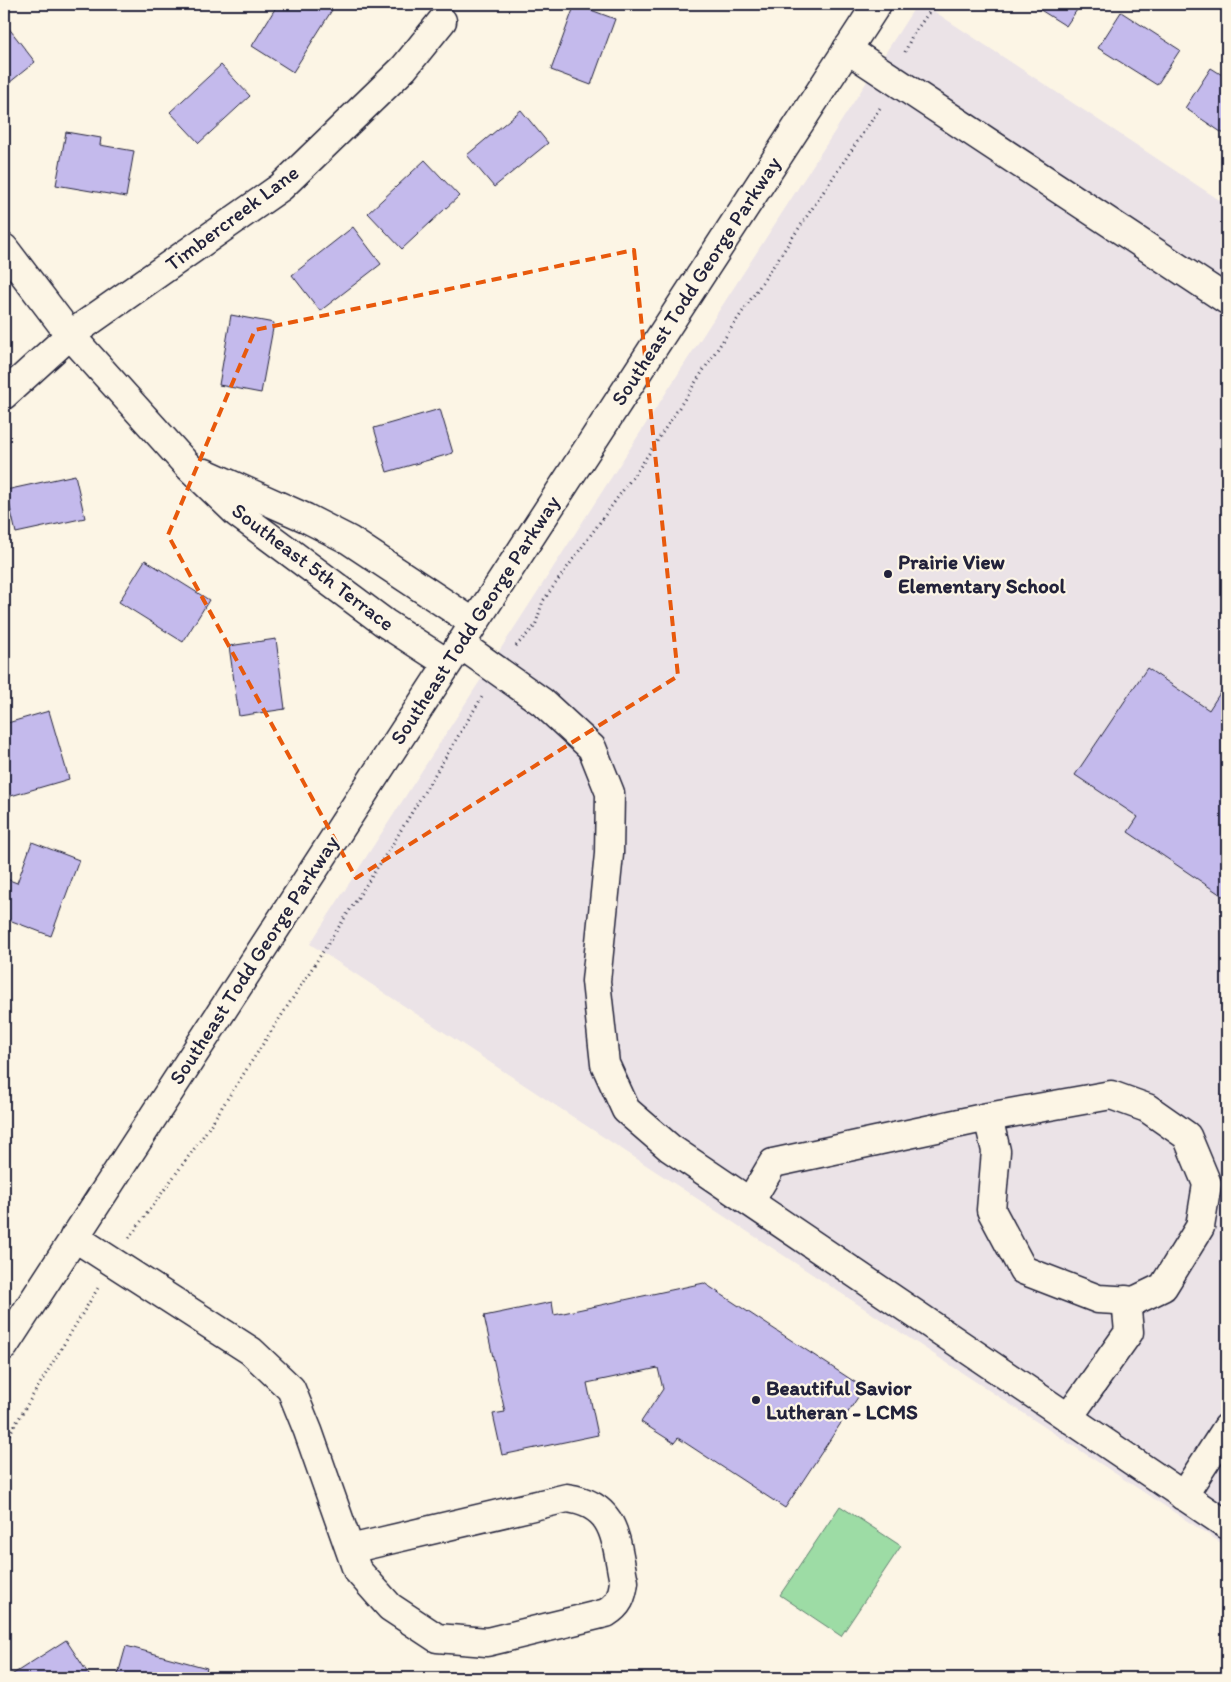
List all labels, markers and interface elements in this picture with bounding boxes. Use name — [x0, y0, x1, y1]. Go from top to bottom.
street label: Southeast Todd George Parkway — [606, 151, 786, 410]
street label: Timbercreek Lane — [160, 159, 303, 276]
street label: Southeast Todd George Parkway — [385, 490, 565, 749]
street label: Southeast 5th Terrace — [227, 497, 399, 636]
place label: Prairie View Elementary School — [898, 549, 1067, 599]
marker: Prairie View Elementary School — [882, 568, 894, 580]
street label: Southeast Todd George Parkway — [164, 830, 344, 1089]
place label: Beautiful Savior Lutheran - LCMS — [766, 1375, 918, 1424]
marker: Beautiful Savior Lutheran - LCMS — [750, 1394, 762, 1406]

